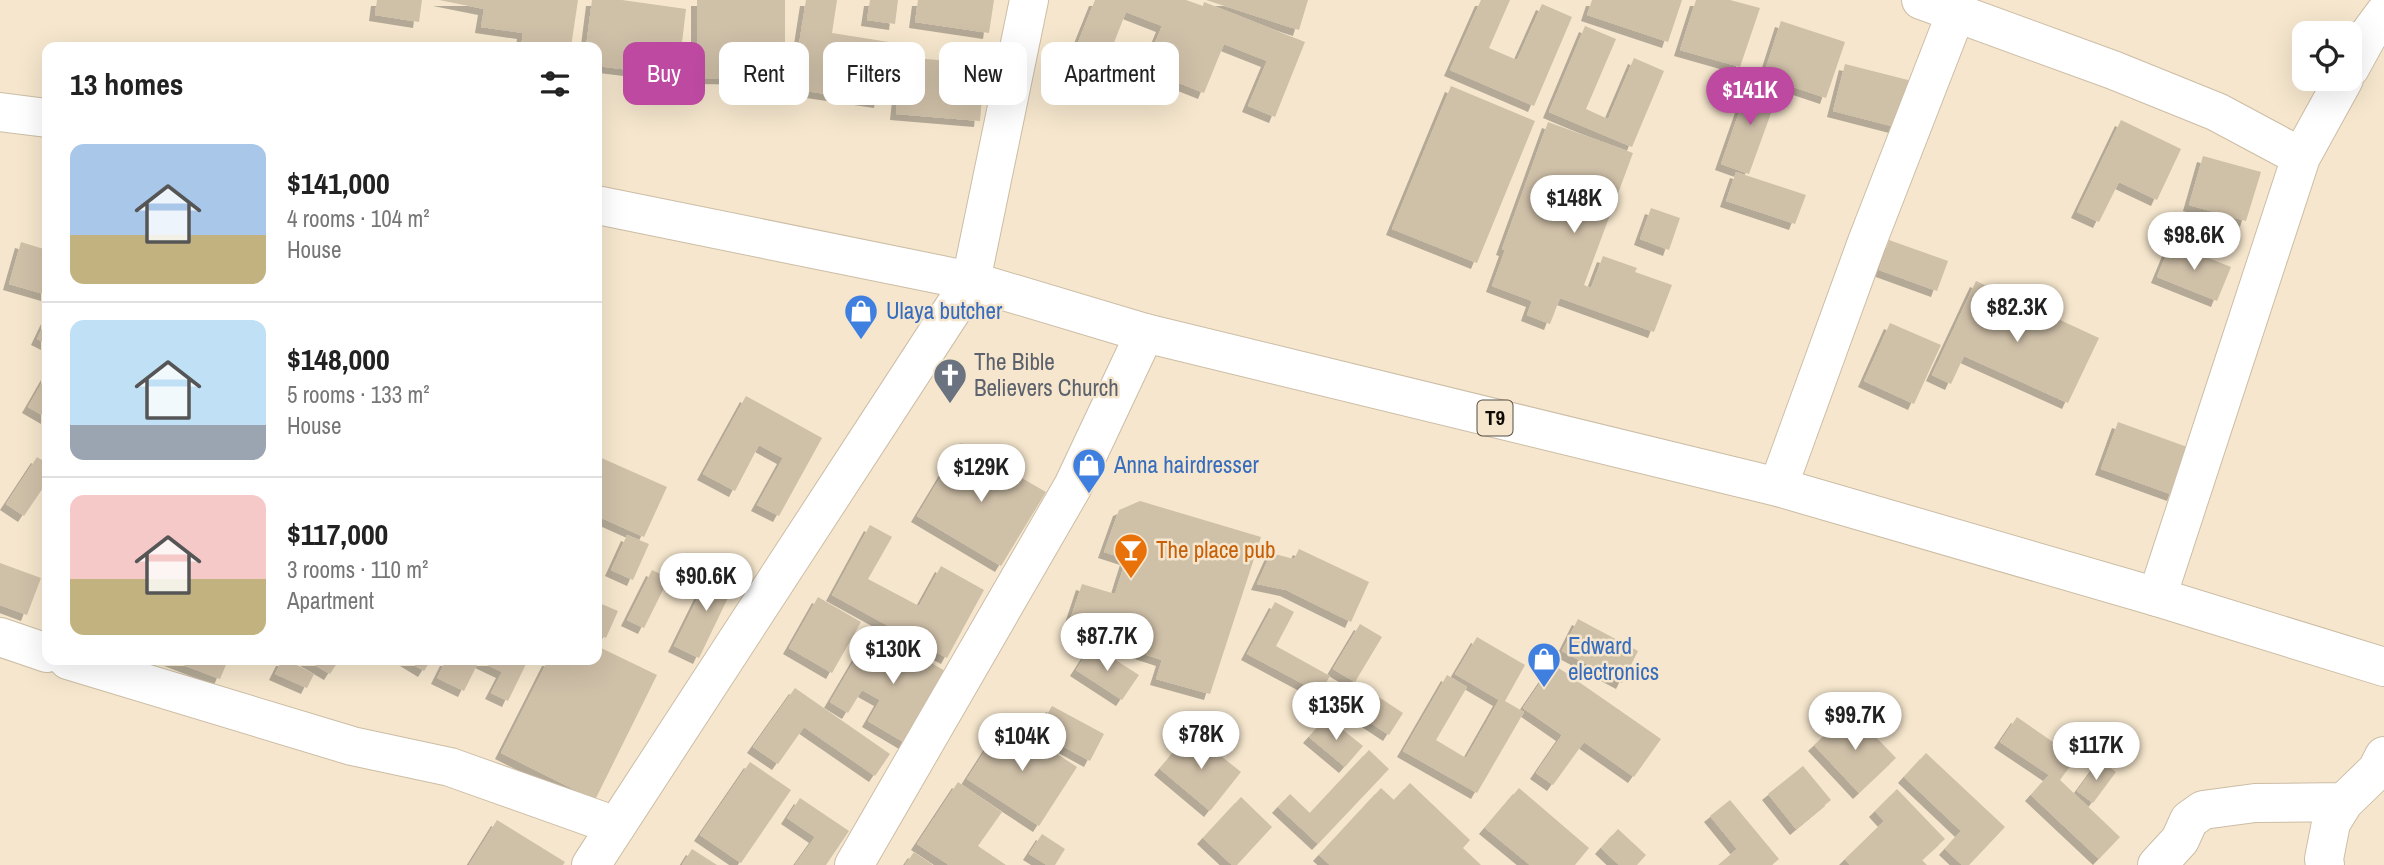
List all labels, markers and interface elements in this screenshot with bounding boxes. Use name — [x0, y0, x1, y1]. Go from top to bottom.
map controls — [2292, 21, 2362, 91]
button: locate — [2292, 21, 2362, 91]
chip: Buy — [623, 42, 705, 105]
chip: Rent — [719, 42, 809, 105]
chip: Filters — [823, 42, 925, 105]
chip: New — [939, 42, 1027, 105]
chip: Apartment — [1041, 42, 1179, 105]
text: 13 homes — [70, 64, 184, 104]
icon: filters — [536, 65, 574, 103]
pin: $141K — [1701, 68, 1799, 127]
text: $141K — [1722, 74, 1778, 105]
text: $141,000 — [287, 163, 390, 203]
icon: home — [126, 172, 210, 256]
pin: $148K — [1525, 176, 1623, 235]
text: $148K — [1546, 182, 1602, 213]
text: 4 rooms · 104 m² — [287, 203, 430, 234]
pin: $98.6K — [2137, 212, 2251, 272]
text: $98.6K — [2164, 219, 2224, 250]
text: House — [287, 234, 342, 265]
pin: $82.3K — [1960, 284, 2074, 344]
text: $82.3K — [1987, 291, 2047, 322]
shop icon: Ulaya butcher — [842, 292, 880, 341]
place label: Ulaya butcher — [886, 295, 1003, 326]
text: $148,000 — [287, 339, 390, 379]
place label: The Bible Believers Church — [974, 346, 1119, 403]
icon: home — [126, 348, 210, 432]
church icon: The Bible Believers Church — [931, 356, 969, 405]
text: 5 rooms · 133 m² — [287, 379, 430, 410]
road number: T9 — [1478, 400, 1512, 436]
text: House — [287, 410, 342, 441]
pin: $129K — [932, 444, 1030, 504]
shop icon: Anna hairdresser — [1070, 446, 1108, 495]
place label: Anna hairdresser — [1113, 449, 1259, 480]
text: $129K — [953, 451, 1009, 482]
text: $117,000 — [287, 514, 388, 554]
icon: home — [126, 523, 210, 607]
bar icon: The place pub — [1112, 531, 1150, 580]
place label: The place pub — [1156, 534, 1276, 565]
text: 3 rooms · 110 m² — [287, 554, 428, 585]
pin: $90.6K — [649, 554, 763, 613]
text: $90.6K — [676, 560, 736, 591]
text: Apartment — [287, 585, 374, 616]
pin: $87.7K — [1050, 614, 1164, 673]
text: $87.7K — [1077, 620, 1137, 651]
pin: $130K — [844, 626, 942, 686]
place label: Edward electronics — [1568, 630, 1659, 687]
text: $130K — [865, 633, 921, 664]
shop icon: Edward electronics — [1525, 640, 1563, 689]
pin: $135K — [1287, 682, 1385, 742]
text: $135K — [1308, 689, 1364, 720]
pin: $99.7K — [1798, 692, 1912, 752]
text: $99.7K — [1825, 699, 1885, 730]
pin: $78K — [1160, 712, 1242, 771]
pin: $104K — [973, 714, 1071, 773]
text: $78K — [1178, 718, 1224, 749]
text: $104K — [994, 720, 1050, 751]
pin: $117K — [2047, 722, 2145, 782]
text: $117K — [2069, 729, 2123, 760]

